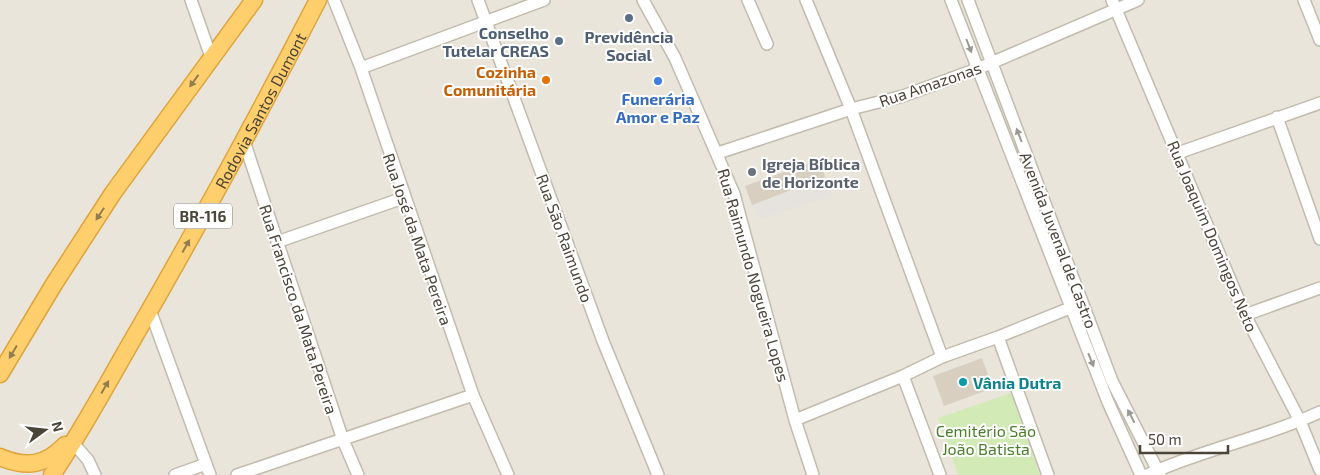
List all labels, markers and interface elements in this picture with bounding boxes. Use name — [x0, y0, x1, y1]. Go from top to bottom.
marker: Previdência Social — [623, 12, 635, 24]
place label: Conselho Tutelar CREAS — [442, 23, 549, 60]
place label: Previdência Social — [585, 27, 673, 64]
street label: Rodovia Santos Dumont — [210, 29, 309, 191]
marker: Conselho Tutelar CREAS — [553, 35, 565, 47]
one-way arrow — [965, 38, 973, 53]
street label: Rua Amazonas — [876, 58, 984, 110]
place label: Cozinha Comunitária — [443, 62, 536, 99]
one-way arrow — [188, 74, 199, 87]
marker: Cozinha Comunitária — [540, 74, 552, 86]
marker: Funerária Amor e Paz — [652, 75, 664, 87]
place label: Funerária Amor e Paz — [616, 89, 700, 126]
one-way arrow — [1015, 128, 1023, 142]
street label: Rua Joaquim Domingos Neto — [1164, 138, 1262, 334]
street label: Avenida Juvenal de Castro — [1017, 149, 1101, 331]
street label: Rua José da Mata Pereira — [380, 151, 456, 327]
place label: Igreja Bíblica de Horizonte — [762, 154, 860, 191]
street label: Rua Raimundo Nogueira Lopes — [714, 166, 794, 384]
marker: Igreja Bíblica de Horizonte — [746, 166, 758, 178]
street label: Rua São Raimundo — [533, 171, 597, 305]
street label: Rua Francisco da Mata Pereira — [256, 202, 342, 416]
road number: BR-116 — [174, 204, 232, 228]
one-way arrow — [95, 207, 105, 221]
one-way arrow — [182, 239, 191, 252]
one-way arrow — [9, 345, 18, 358]
one-way arrow — [1087, 353, 1095, 368]
place label: Vânia Dutra — [973, 373, 1061, 392]
marker: Vânia Dutra — [957, 376, 969, 388]
one-way arrow — [101, 380, 110, 393]
north arrow — [20, 405, 70, 455]
one-way arrow — [1126, 409, 1135, 423]
text: N — [49, 419, 68, 434]
park label: Cemitério São João Batista — [936, 421, 1036, 458]
scale bar — [1140, 422, 1228, 454]
text: 50 m — [1148, 430, 1182, 448]

